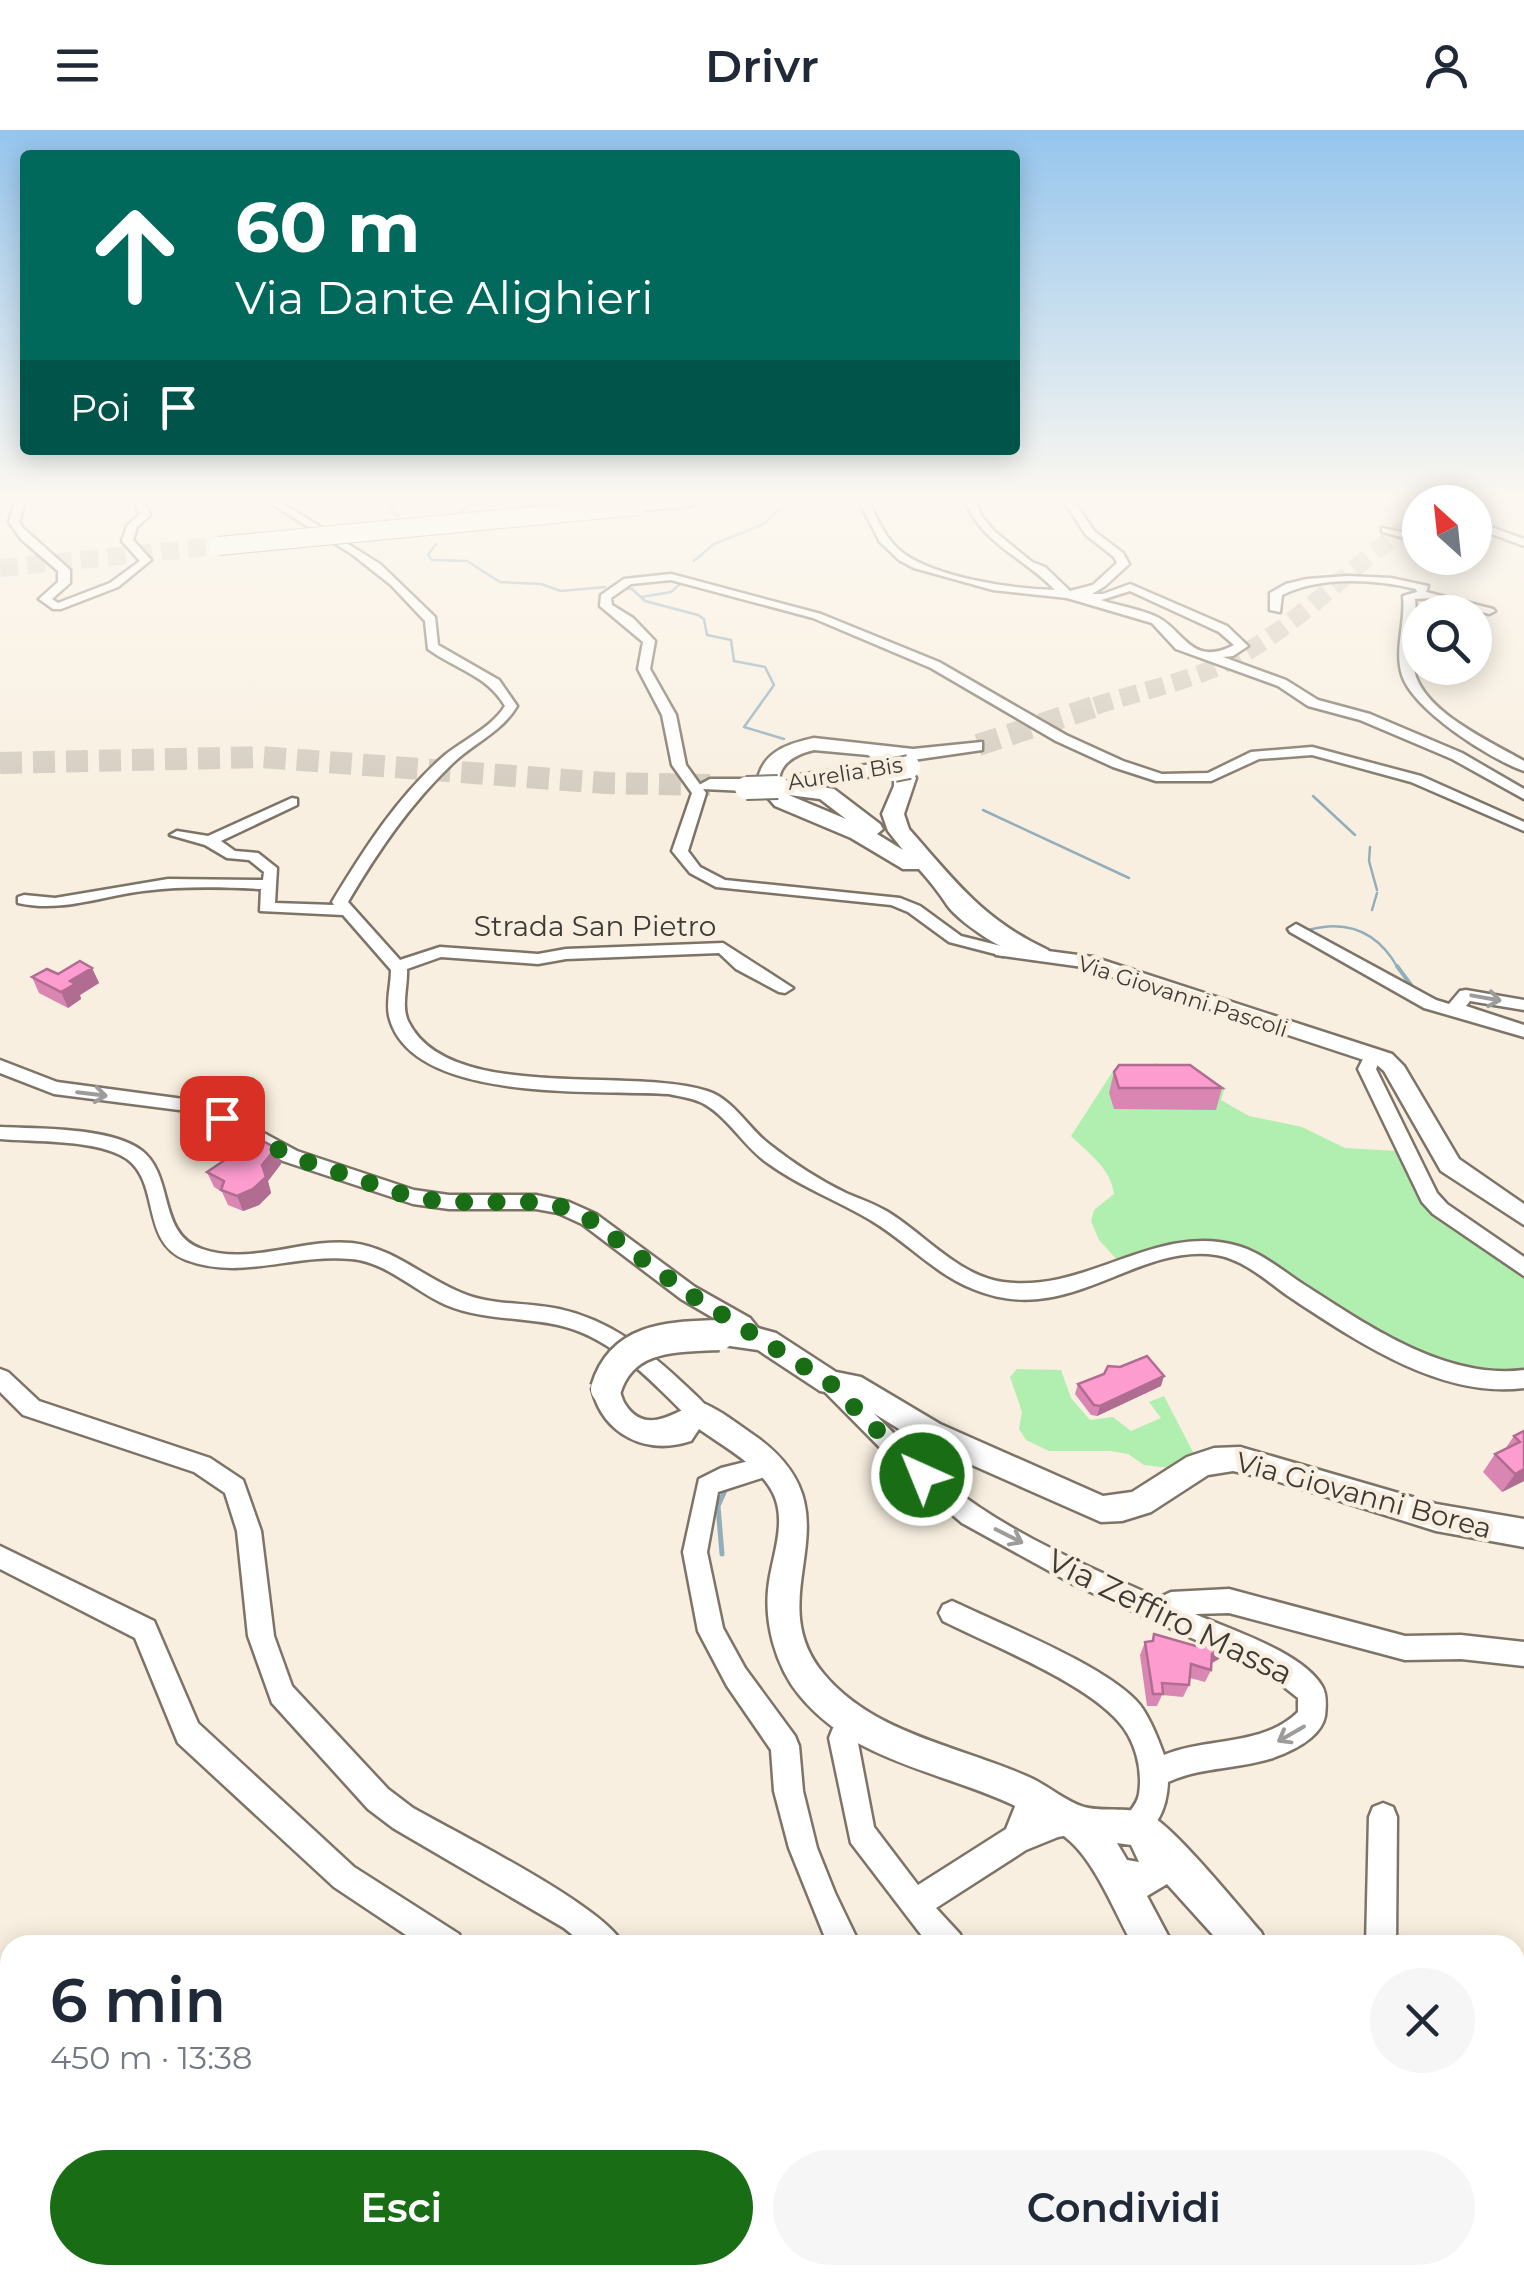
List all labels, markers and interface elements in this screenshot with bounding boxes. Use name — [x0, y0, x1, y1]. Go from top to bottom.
icon: menu — [50, 38, 105, 93]
text: Drivr — [705, 38, 819, 93]
icon: person — [1419, 38, 1474, 93]
text: 60 m — [235, 184, 420, 270]
icon: ahead — [70, 190, 200, 320]
text: Via Dante Alighieri — [235, 270, 653, 325]
icon: arrive — [151, 380, 206, 435]
text: Poi — [70, 384, 131, 431]
north arrow — [1402, 485, 1492, 575]
map controls — [1402, 485, 1492, 685]
button: search — [1402, 595, 1492, 685]
street label: Aurelia Bis — [786, 751, 905, 796]
street label: Strada San Pietro — [474, 909, 716, 943]
street label: Via Giovanni Pascoli — [1075, 950, 1291, 1043]
one-way arrow — [1469, 989, 1502, 1008]
pin — [180, 1076, 265, 1161]
one-way arrow — [76, 1086, 108, 1104]
icon: arrive — [195, 1091, 250, 1146]
position arrow — [870, 1423, 974, 1527]
street label: Via Giovanni Borea — [1232, 1445, 1496, 1545]
one-way arrow — [994, 1527, 1024, 1546]
street label: Via Zeffiro Massa — [1041, 1540, 1299, 1693]
one-way arrow — [1277, 1724, 1306, 1744]
text: 6 min — [50, 1964, 226, 2037]
button: close — [1370, 1968, 1475, 2073]
text: 450 m · 13:38 — [50, 2038, 252, 2077]
button: Esci — [50, 2150, 753, 2265]
button: Condividi — [773, 2150, 1475, 2265]

